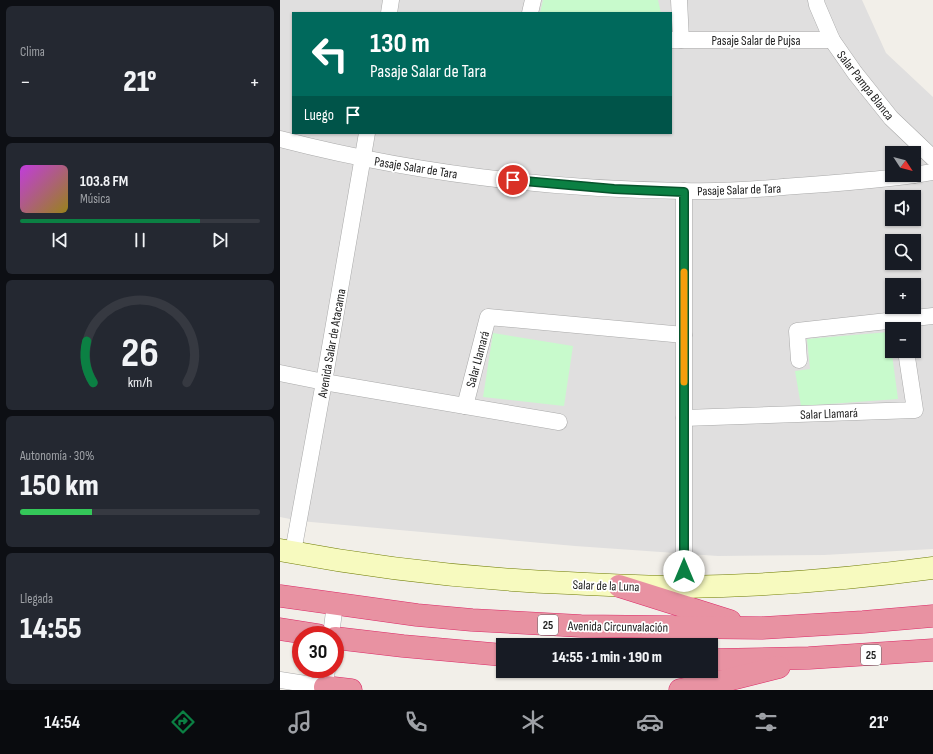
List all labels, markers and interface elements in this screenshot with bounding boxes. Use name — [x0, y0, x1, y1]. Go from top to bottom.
text: 130 m — [370, 27, 430, 60]
icon: left — [304, 28, 356, 80]
street label: Pasaje Salar de Pujsa — [712, 33, 800, 49]
text: Clima — [20, 44, 45, 60]
street label: Salar Pampa Blanca — [833, 48, 897, 124]
text: Pasaje Salar de Tara — [370, 61, 486, 82]
text: 21° — [123, 64, 157, 100]
text: − — [20, 69, 31, 96]
text: + — [249, 69, 260, 96]
icon: arrive — [342, 104, 364, 126]
text: Luego — [304, 106, 334, 125]
north arrow — [885, 146, 921, 182]
map controls — [885, 146, 921, 358]
street label: Pasaje Salar de Tara — [373, 154, 459, 182]
pin — [496, 163, 530, 197]
icon: arrive — [502, 169, 524, 191]
text: 103.8 FM — [80, 172, 128, 191]
street label: Pasaje Salar de Tara — [697, 181, 781, 199]
button: sound — [885, 190, 921, 226]
text: Música — [80, 191, 110, 207]
icon: previous — [49, 229, 71, 251]
icon: pause — [129, 229, 151, 251]
icon: next — [209, 229, 231, 251]
button: search — [885, 234, 921, 270]
button: + — [885, 278, 921, 314]
street label: Avenida Salar de Atacama — [314, 287, 349, 400]
button: − — [885, 322, 921, 358]
text: 26 — [121, 329, 159, 378]
street label: Salar Llamará — [463, 329, 493, 389]
text: km/h — [128, 374, 152, 391]
street label: Salar Llamará — [800, 405, 858, 423]
text: Autonomía · 30% — [20, 448, 94, 464]
text: 150 km — [20, 468, 99, 504]
position arrow — [663, 550, 705, 592]
street label: Salar de la Luna — [572, 577, 640, 595]
text: Llegada — [20, 591, 53, 607]
text: 14:55 — [20, 611, 82, 647]
road number: 25 — [538, 615, 558, 635]
street label: Avenida Circunvalación — [567, 618, 668, 636]
speed limit sign: 30 — [292, 626, 344, 678]
road number: 25 — [861, 645, 881, 665]
text: 14:55 · 1 min · 190 m — [552, 648, 662, 667]
icon: directions — [169, 708, 197, 736]
icon: music — [286, 708, 314, 736]
icon: phone — [402, 708, 430, 736]
icon: climate — [519, 708, 547, 736]
icon: car — [636, 708, 664, 736]
icon: filters — [752, 708, 780, 736]
text: 14:54 — [44, 712, 80, 733]
text: 21° — [869, 712, 889, 733]

